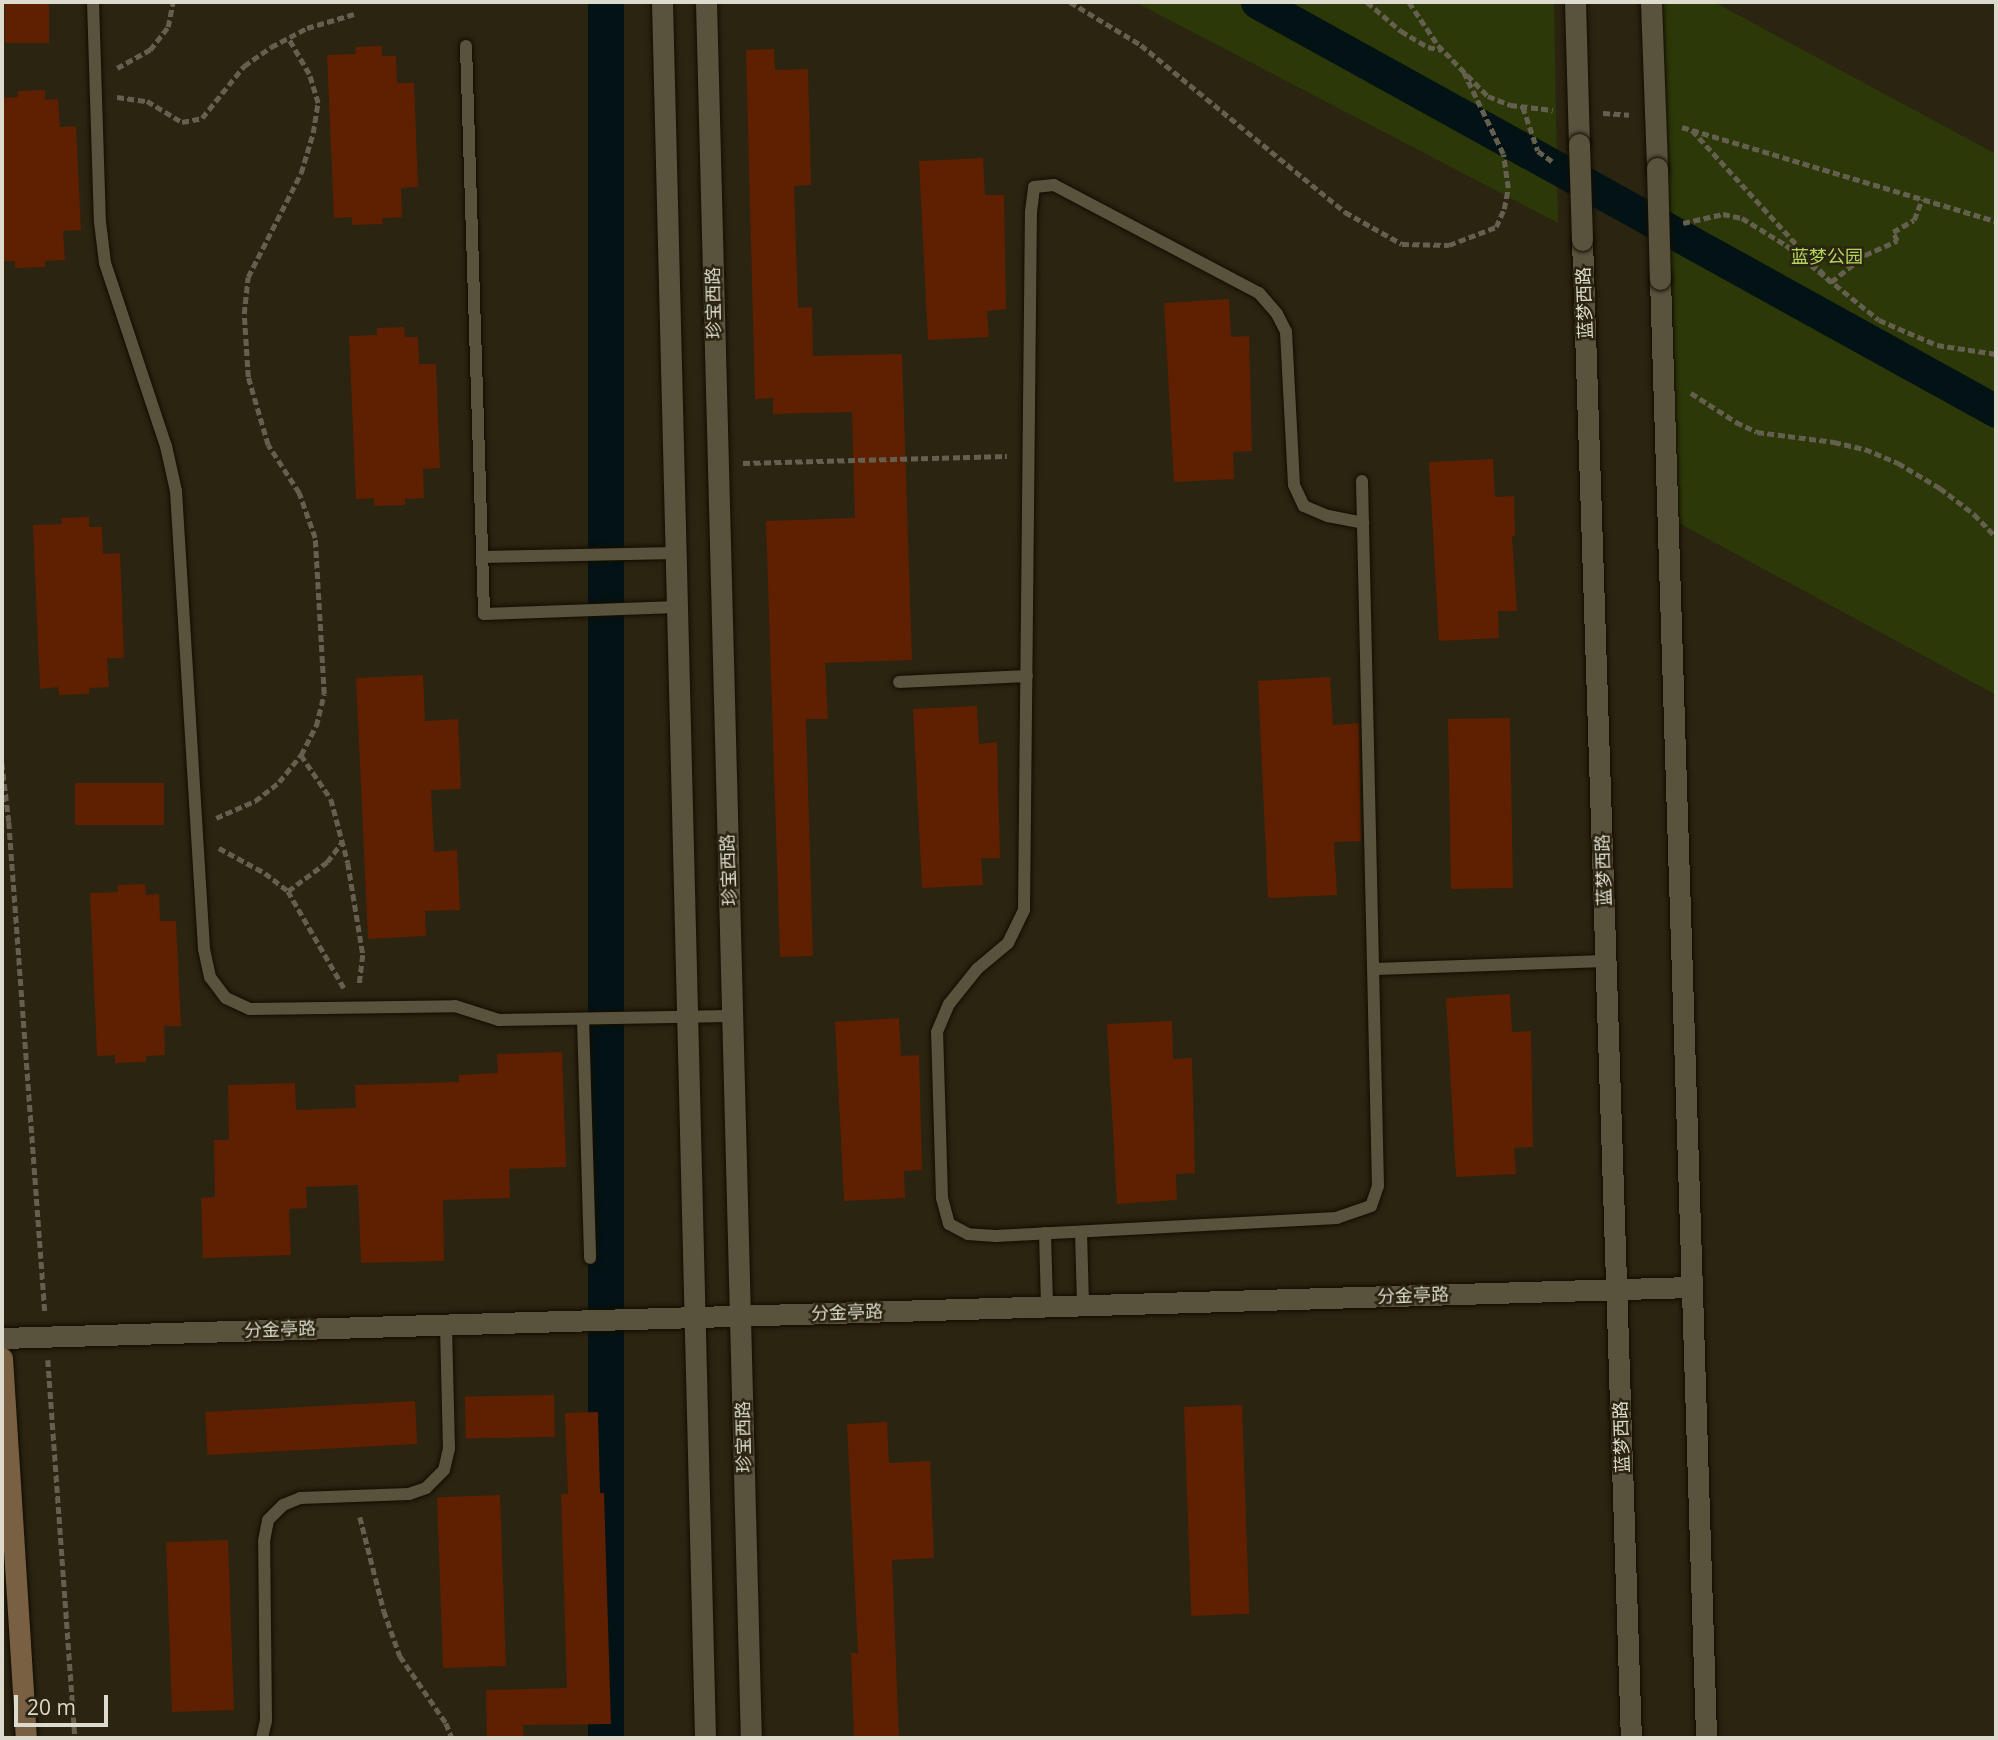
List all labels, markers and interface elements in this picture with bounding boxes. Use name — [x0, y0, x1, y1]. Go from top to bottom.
park label: 蓝梦公园 — [1791, 245, 1863, 267]
street label: 珍宝西路 — [702, 267, 724, 339]
street label: 蓝梦西路 — [1572, 267, 1596, 339]
street label: 珍宝西路 — [716, 834, 740, 906]
street label: 蓝梦西路 — [1591, 834, 1615, 906]
street label: 分金亭路 — [1377, 1283, 1449, 1307]
street label: 分金亭路 — [811, 1300, 883, 1324]
street label: 分金亭路 — [244, 1317, 316, 1341]
street label: 珍宝西路 — [732, 1401, 754, 1473]
street label: 蓝梦西路 — [1609, 1401, 1633, 1473]
scale bar — [18, 1680, 112, 1724]
text: 20 m — [27, 1693, 76, 1721]

